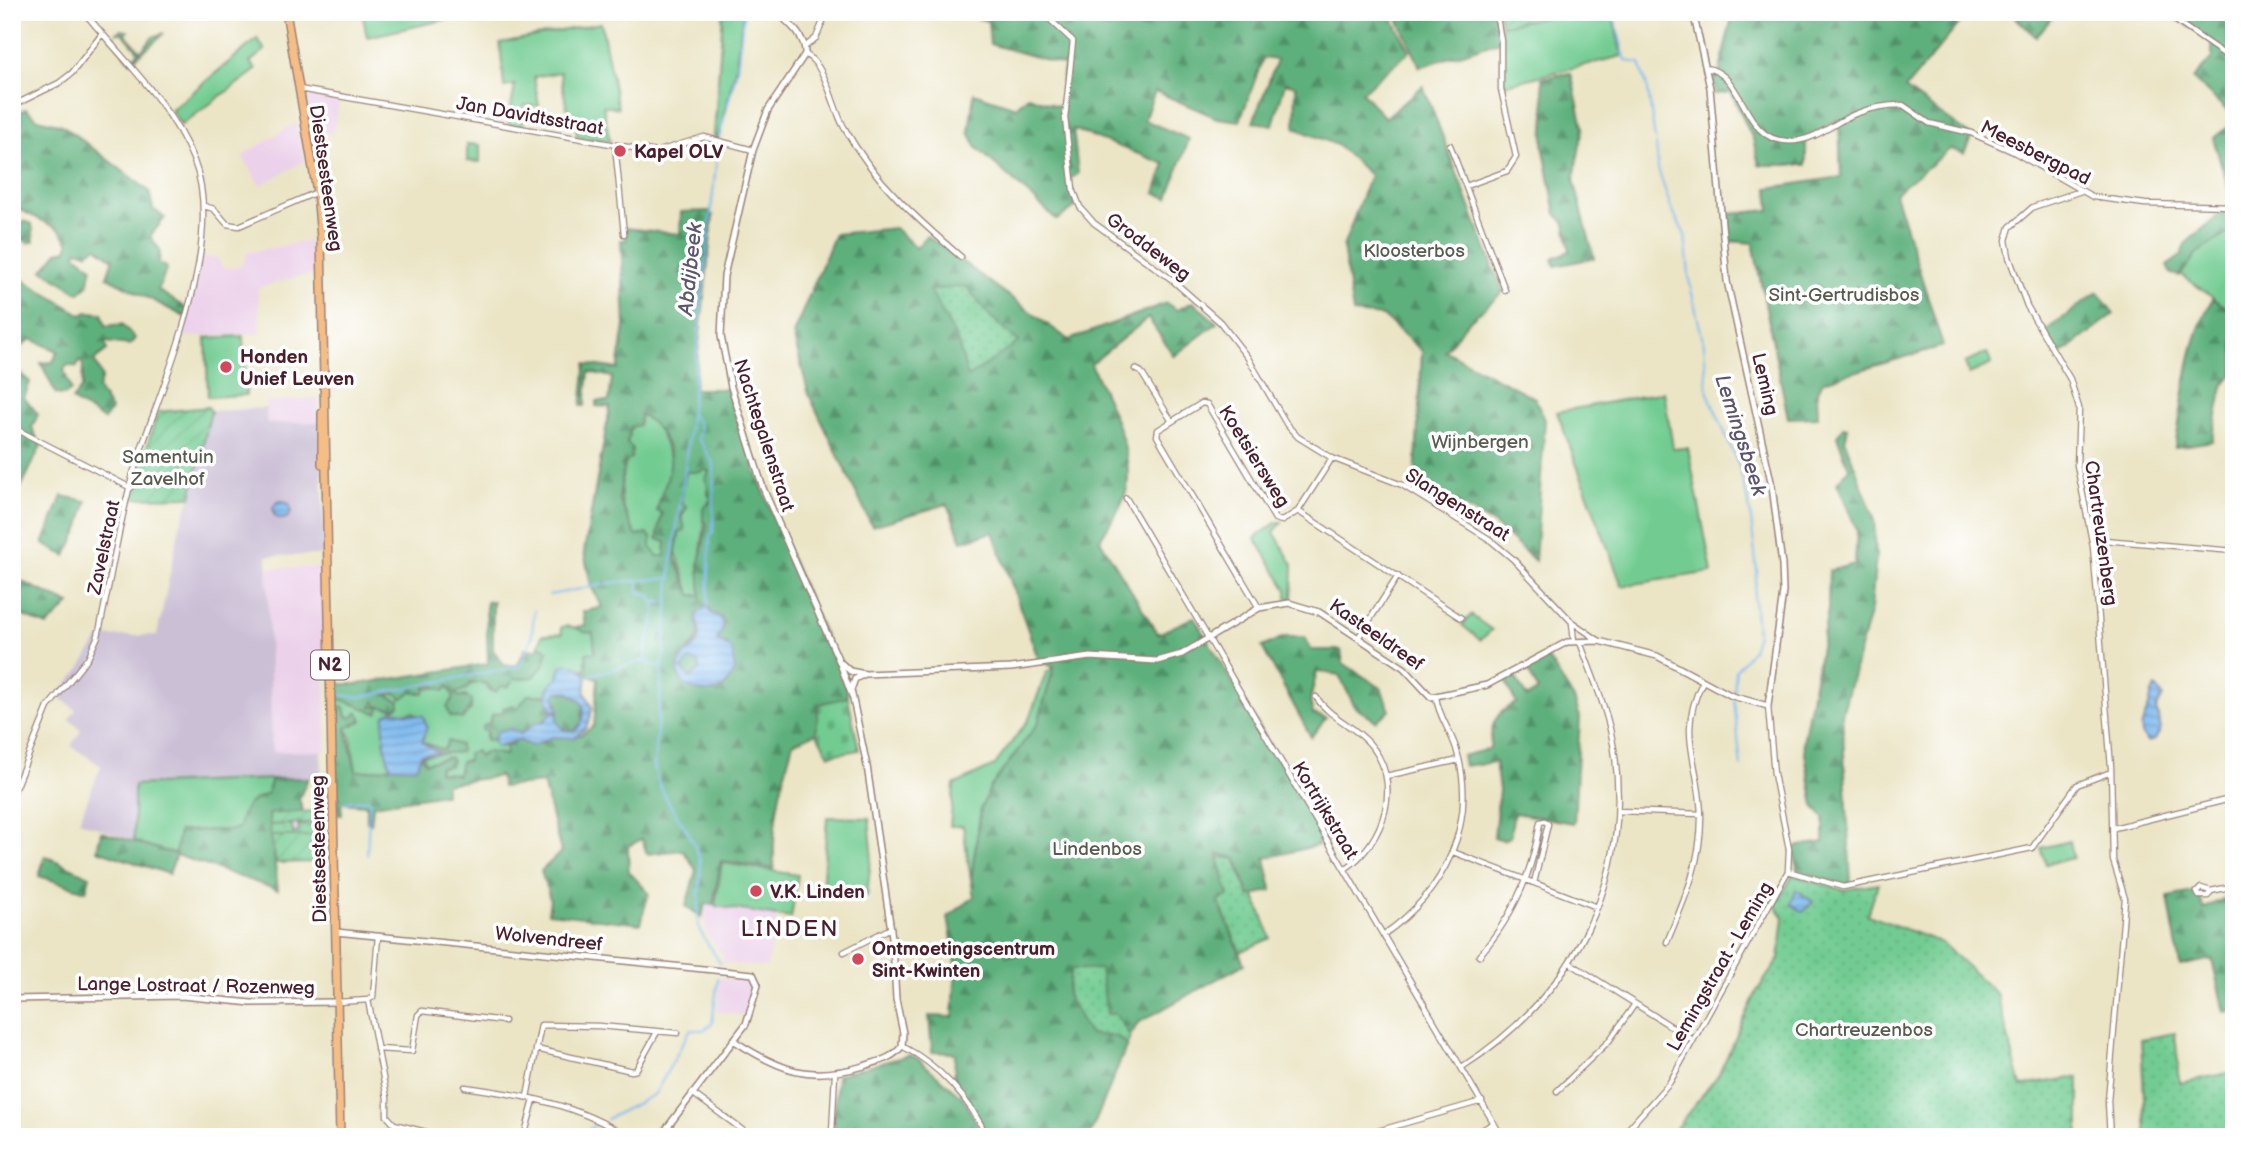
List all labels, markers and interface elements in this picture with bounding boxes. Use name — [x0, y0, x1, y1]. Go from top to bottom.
street label: Jan Davidtsstraat — [454, 92, 605, 141]
street label: Diestsesteenweg — [304, 103, 347, 253]
street label: Meesbergpad — [1976, 116, 2094, 191]
place label: Kapel OLV — [634, 141, 724, 164]
marker: Kapel OLV — [612, 143, 628, 159]
street label: Groddeweg — [1101, 208, 1195, 286]
water label: Abdijbeek — [673, 221, 708, 318]
park label: Kloosterbos — [1363, 240, 1465, 263]
park label: Sint-Gertrudisbos — [1769, 284, 1919, 307]
place label: Honden Unief Leuven — [240, 346, 354, 391]
street label: Leming — [1746, 351, 1783, 418]
street label: Nachtegalenstraat — [728, 356, 799, 515]
marker: Honden Unief Leuven — [218, 359, 234, 375]
water label: Lemingsbeek — [1709, 371, 1772, 499]
street label: Koetsiersweg — [1213, 402, 1294, 512]
park label: Wijnbergen — [1431, 431, 1529, 454]
park label: Samentuin Zavelhof — [122, 446, 214, 491]
street label: Chartreuzenberg — [2079, 459, 2122, 607]
street label: Slangenstraat — [1401, 464, 1514, 547]
street label: Zavelstraat — [83, 498, 126, 598]
street label: Kasteeldreef — [1325, 594, 1428, 676]
road number: N2 — [311, 650, 349, 680]
street label: Kortrijkstraat — [1287, 758, 1363, 864]
street label: Diestsesteenweg — [307, 775, 332, 923]
park label: Lindenbos — [1052, 838, 1142, 861]
street label: Lemingstraat - Leming — [1662, 878, 1778, 1056]
place label: V.K. Linden — [770, 881, 865, 904]
marker: V.K. Linden — [748, 883, 764, 899]
district label: LINDEN — [741, 915, 839, 943]
street label: Wolvendreef — [494, 922, 604, 957]
place label: Ontmoetingscentrum Sint-Kwinten — [872, 938, 1055, 983]
marker: Ontmoetingscentrum Sint-Kwinten — [850, 951, 866, 967]
street label: Lange Lostraat / Rozenweg — [77, 973, 315, 1000]
park label: Chartreuzenbos — [1795, 1019, 1933, 1042]

